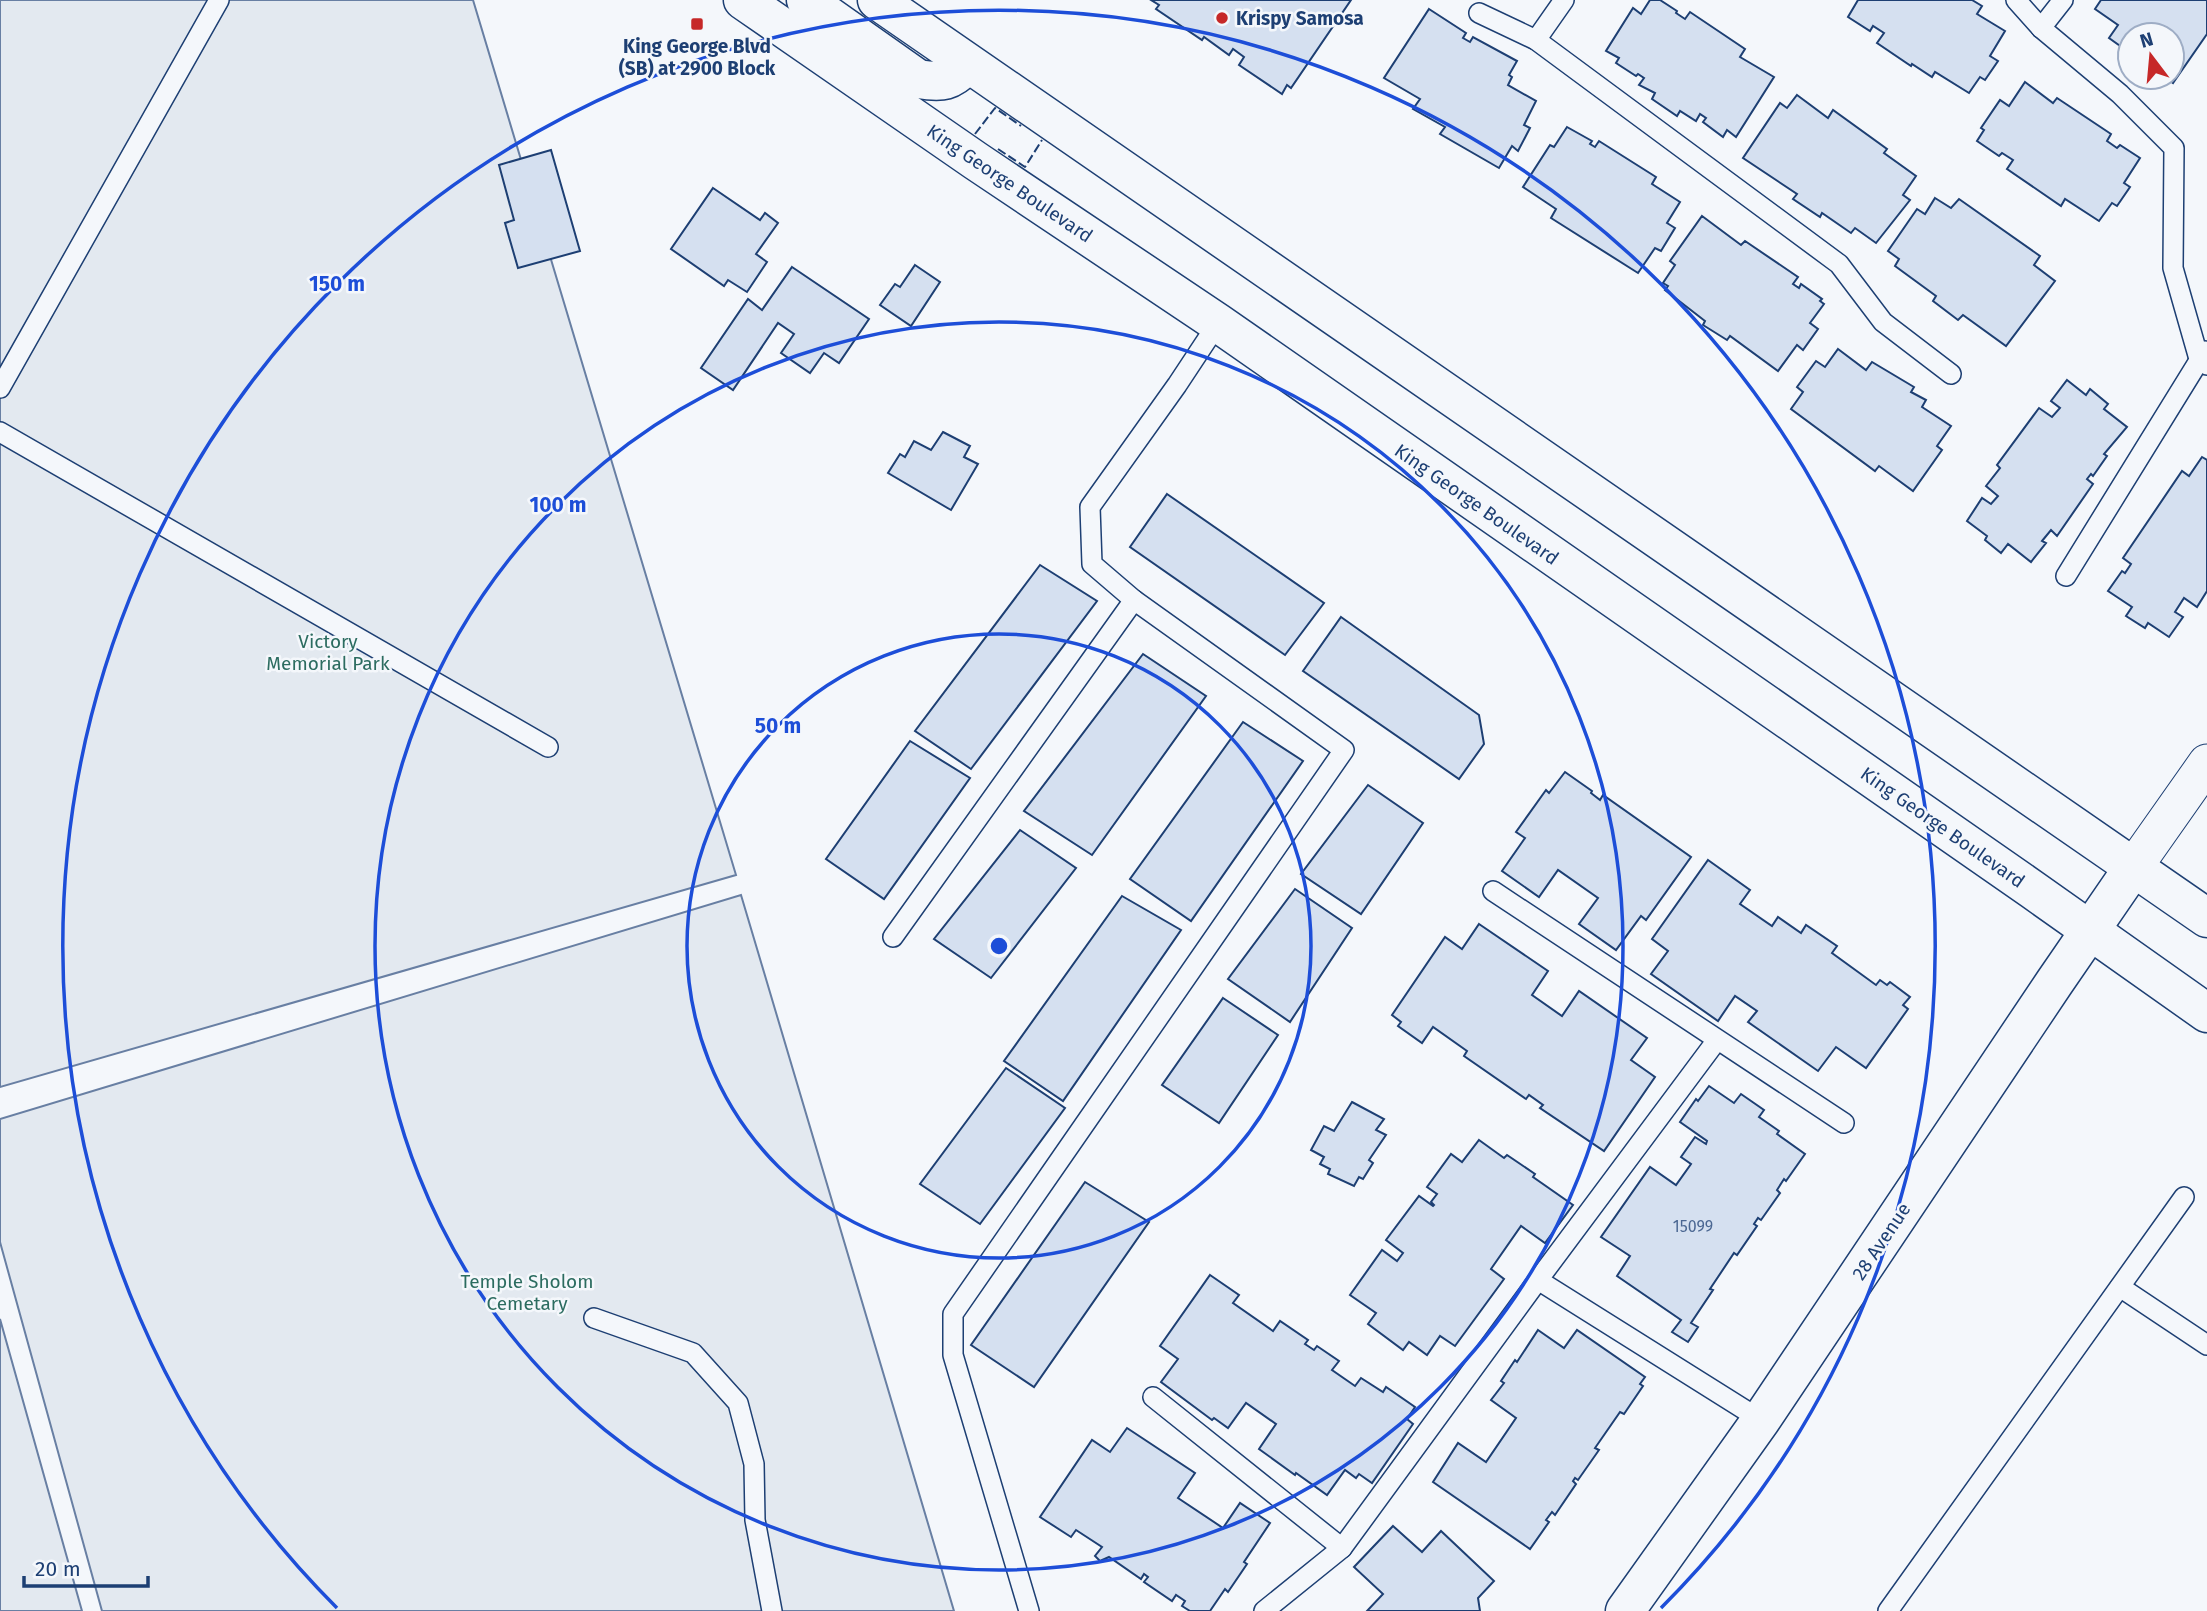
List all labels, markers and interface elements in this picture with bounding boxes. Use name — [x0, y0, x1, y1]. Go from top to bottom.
place label: Krispy Samosa — [1236, 7, 1364, 30]
marker: Krispy Samosa — [1214, 10, 1230, 26]
marker: King George Blvd (SB) at 2900 Block — [689, 16, 705, 32]
north arrow — [2116, 21, 2186, 91]
text: N — [2137, 27, 2156, 53]
place label: King George Blvd (SB) at 2900 Block — [619, 35, 776, 80]
street label: King George Boulevard — [922, 119, 1097, 247]
text: 150 m — [309, 271, 365, 297]
street label: King George Boulevard — [1390, 439, 1563, 570]
text: 100 m — [529, 492, 587, 518]
park label: Victory Memorial Park — [266, 630, 390, 675]
text: 50 m — [755, 713, 801, 739]
street label: King George Boulevard — [1856, 762, 2029, 893]
centre of rings — [987, 934, 1011, 958]
street label: 28 Avenue — [1847, 1198, 1916, 1284]
house number: 15099 — [1673, 1217, 1713, 1236]
park label: Temple Sholom Cemetary — [460, 1270, 594, 1315]
scale bar — [24, 1544, 149, 1588]
text: 20 m — [35, 1556, 81, 1582]

